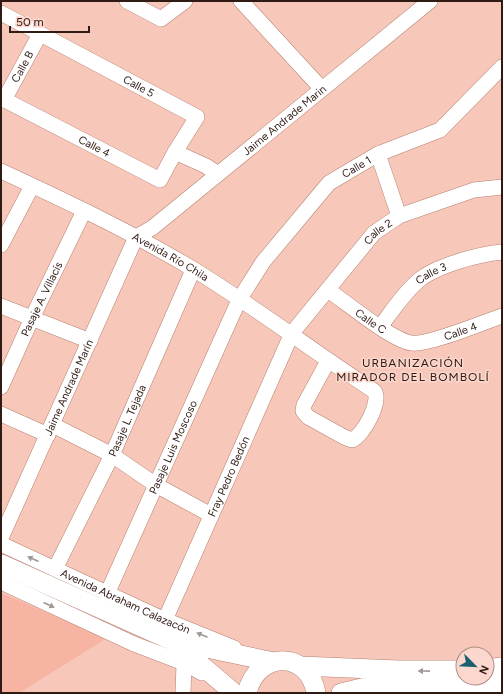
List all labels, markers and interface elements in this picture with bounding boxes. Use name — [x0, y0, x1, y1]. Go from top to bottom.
scale bar — [10, 8, 89, 34]
text: 50 m — [16, 15, 44, 29]
street label: Calle B — [9, 49, 37, 85]
street label: Calle 5 — [121, 73, 156, 100]
street label: Jaime Andrade Marin — [240, 83, 329, 158]
street label: Calle 4 — [76, 133, 112, 160]
street label: Calle 1 — [340, 154, 374, 181]
street label: Calle 2 — [361, 217, 395, 247]
street label: Avenida Río Chila — [130, 230, 211, 284]
street label: Pasaje A. Villacís — [19, 260, 65, 338]
street label: Calle 3 — [413, 260, 448, 287]
street label: Calle C — [352, 306, 389, 337]
street label: Calle 4 — [442, 320, 479, 343]
street label: Jaime Andrade Marín — [42, 338, 96, 438]
district label: URBANIZACIÓN MIRADOR DEL BOMBOLÍ — [336, 356, 490, 384]
street label: Pasaje L. Tejada — [106, 383, 149, 459]
street label: Pasaje Luis Moscoso — [147, 398, 200, 496]
street label: Fray Pedro Bedón — [205, 434, 253, 519]
one-way arrow — [27, 556, 38, 562]
street label: Avenida Abraham Calazacón — [59, 567, 192, 636]
one-way arrow — [43, 602, 55, 608]
one-way arrow — [196, 631, 208, 637]
north arrow — [455, 646, 495, 686]
text: N — [476, 663, 491, 676]
one-way arrow — [418, 667, 430, 674]

